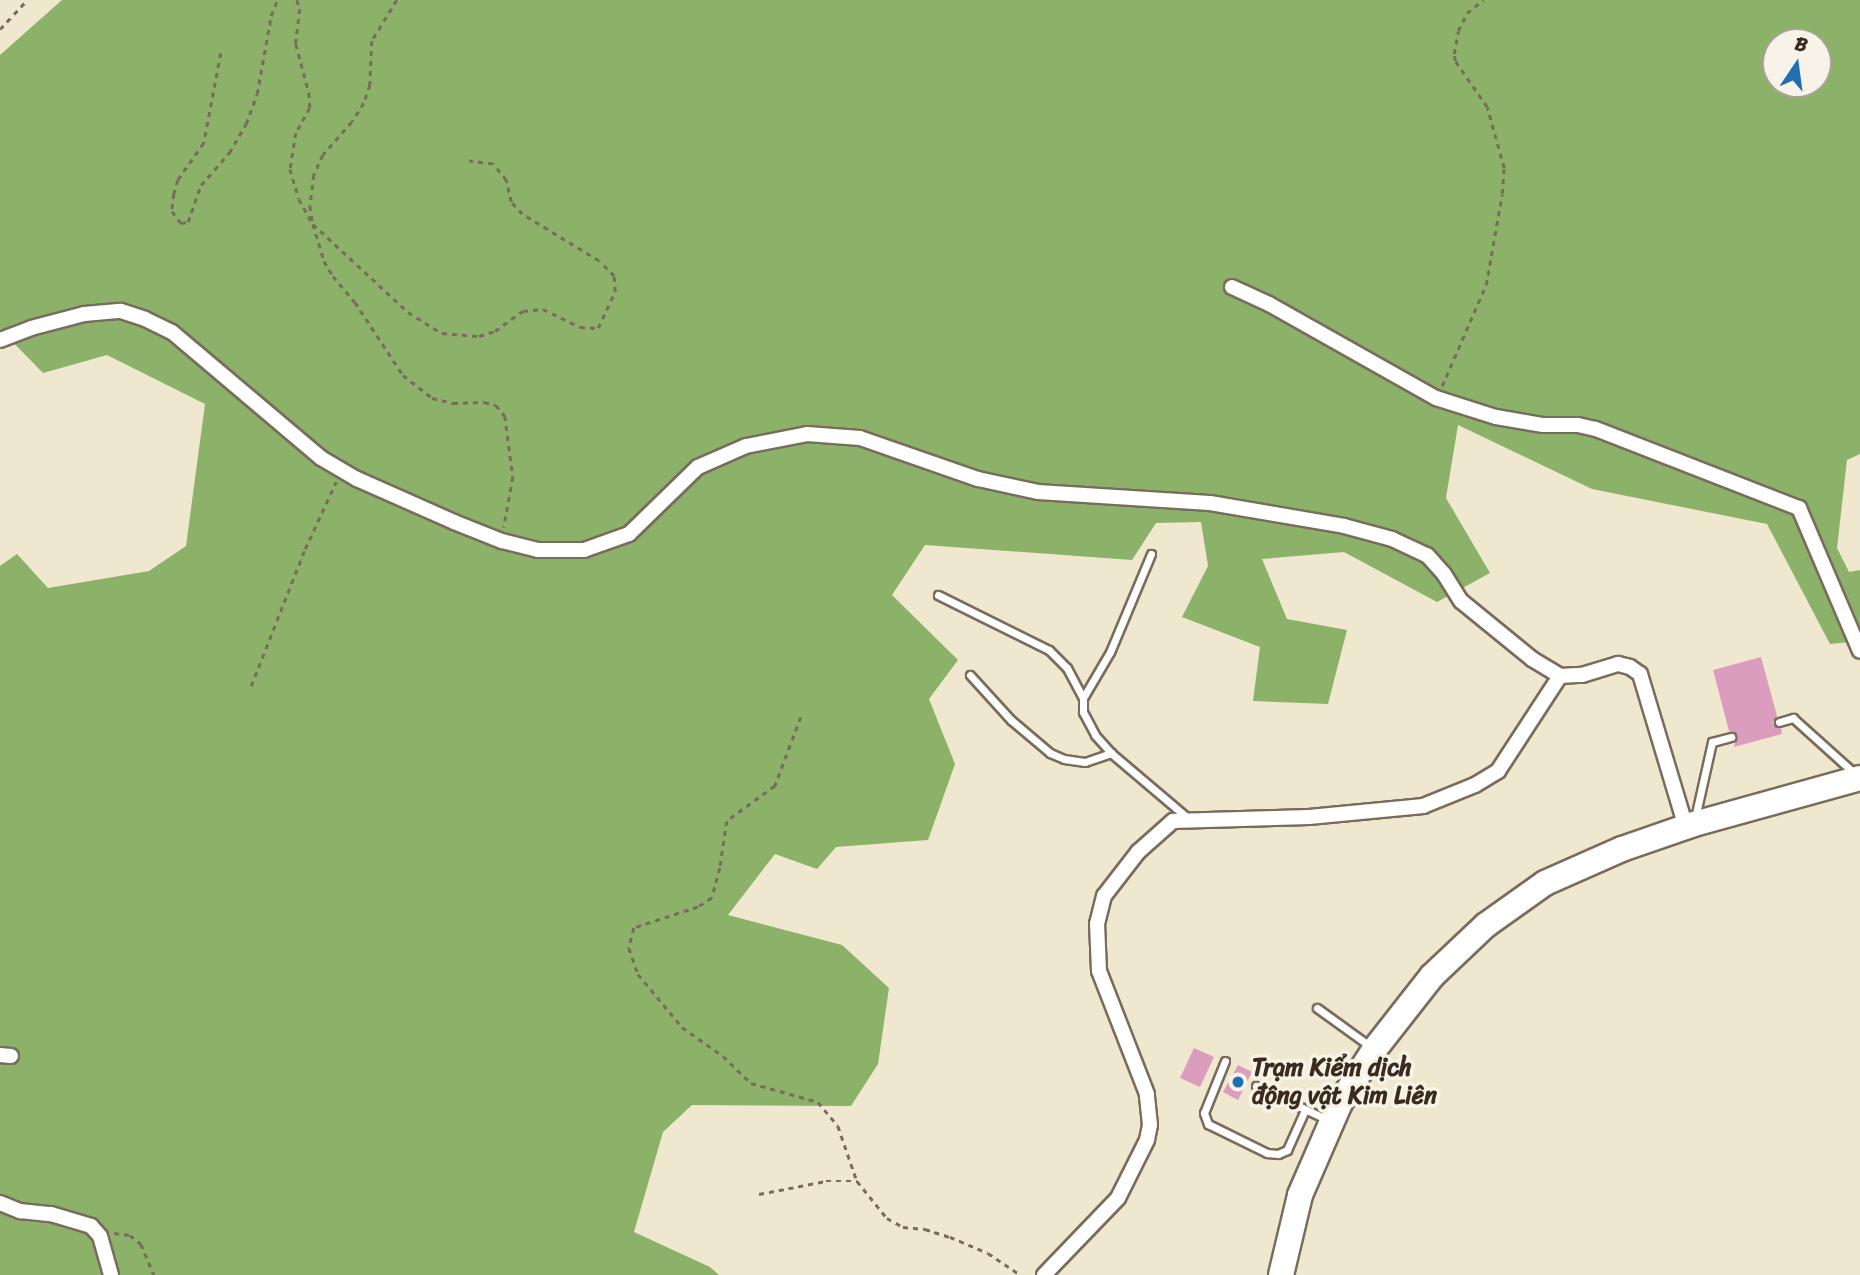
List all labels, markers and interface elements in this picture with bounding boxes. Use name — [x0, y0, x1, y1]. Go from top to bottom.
text: B — [1792, 27, 1811, 61]
north arrow — [1762, 28, 1832, 98]
place label: Trạm Kiểm dịch động vật Kim Liên — [1252, 1054, 1437, 1110]
marker: Trạm Kiểm dịch động vật Kim Liên — [1230, 1074, 1246, 1090]

